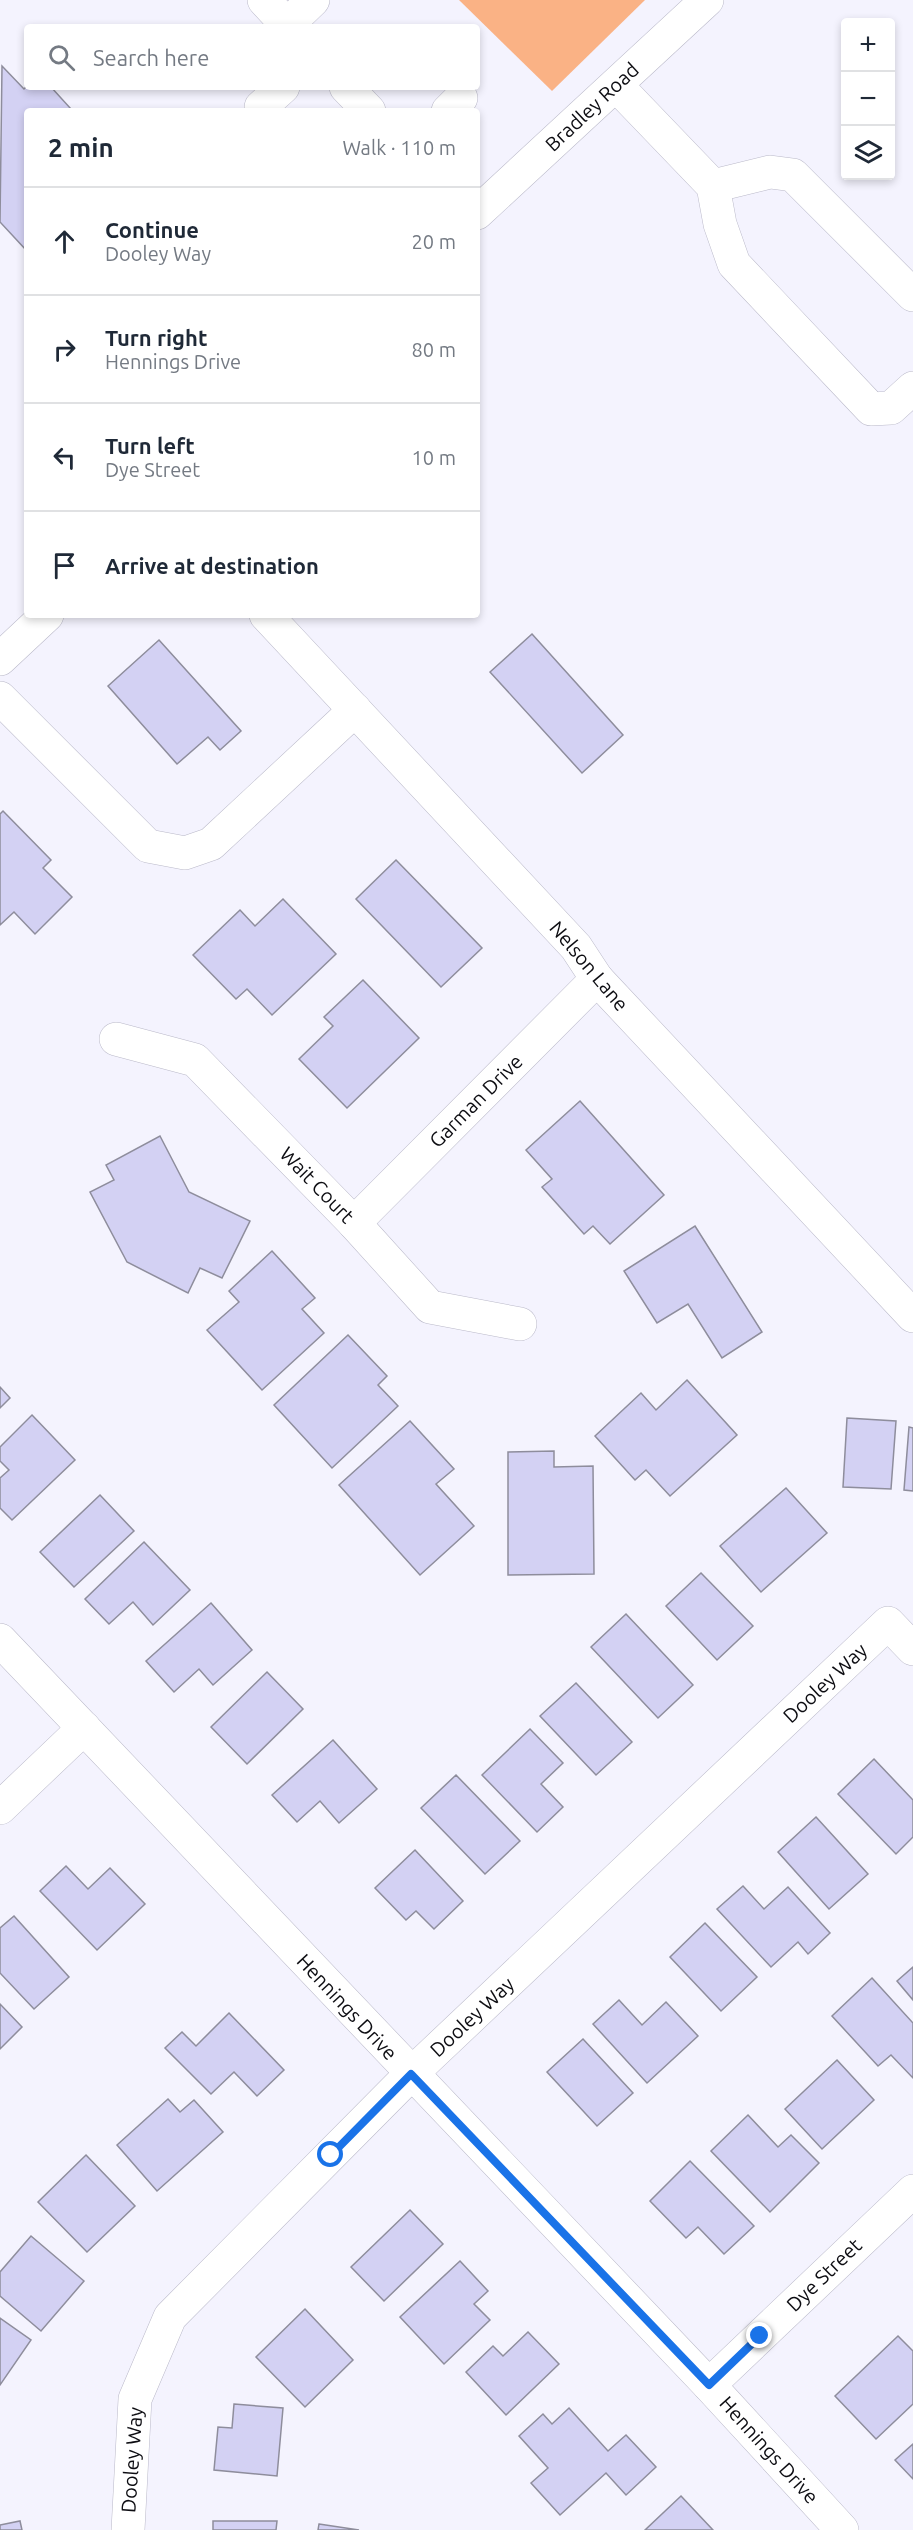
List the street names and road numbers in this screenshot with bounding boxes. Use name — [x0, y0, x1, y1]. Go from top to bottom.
street label: Bradley Road — [540, 58, 643, 156]
street label: Nelson Lane — [545, 916, 634, 1015]
street label: Garman Drive — [424, 1049, 527, 1152]
street label: Wait Court — [276, 1142, 359, 1227]
street label: Dooley Way — [778, 1638, 872, 1727]
street label: Hennings Drive — [293, 1949, 402, 2064]
street label: Dooley Way — [425, 1972, 519, 2061]
street label: Dye Street — [781, 2233, 866, 2316]
street label: Hennings Drive — [715, 2391, 823, 2508]
street label: Dooley Way — [116, 2406, 147, 2514]

